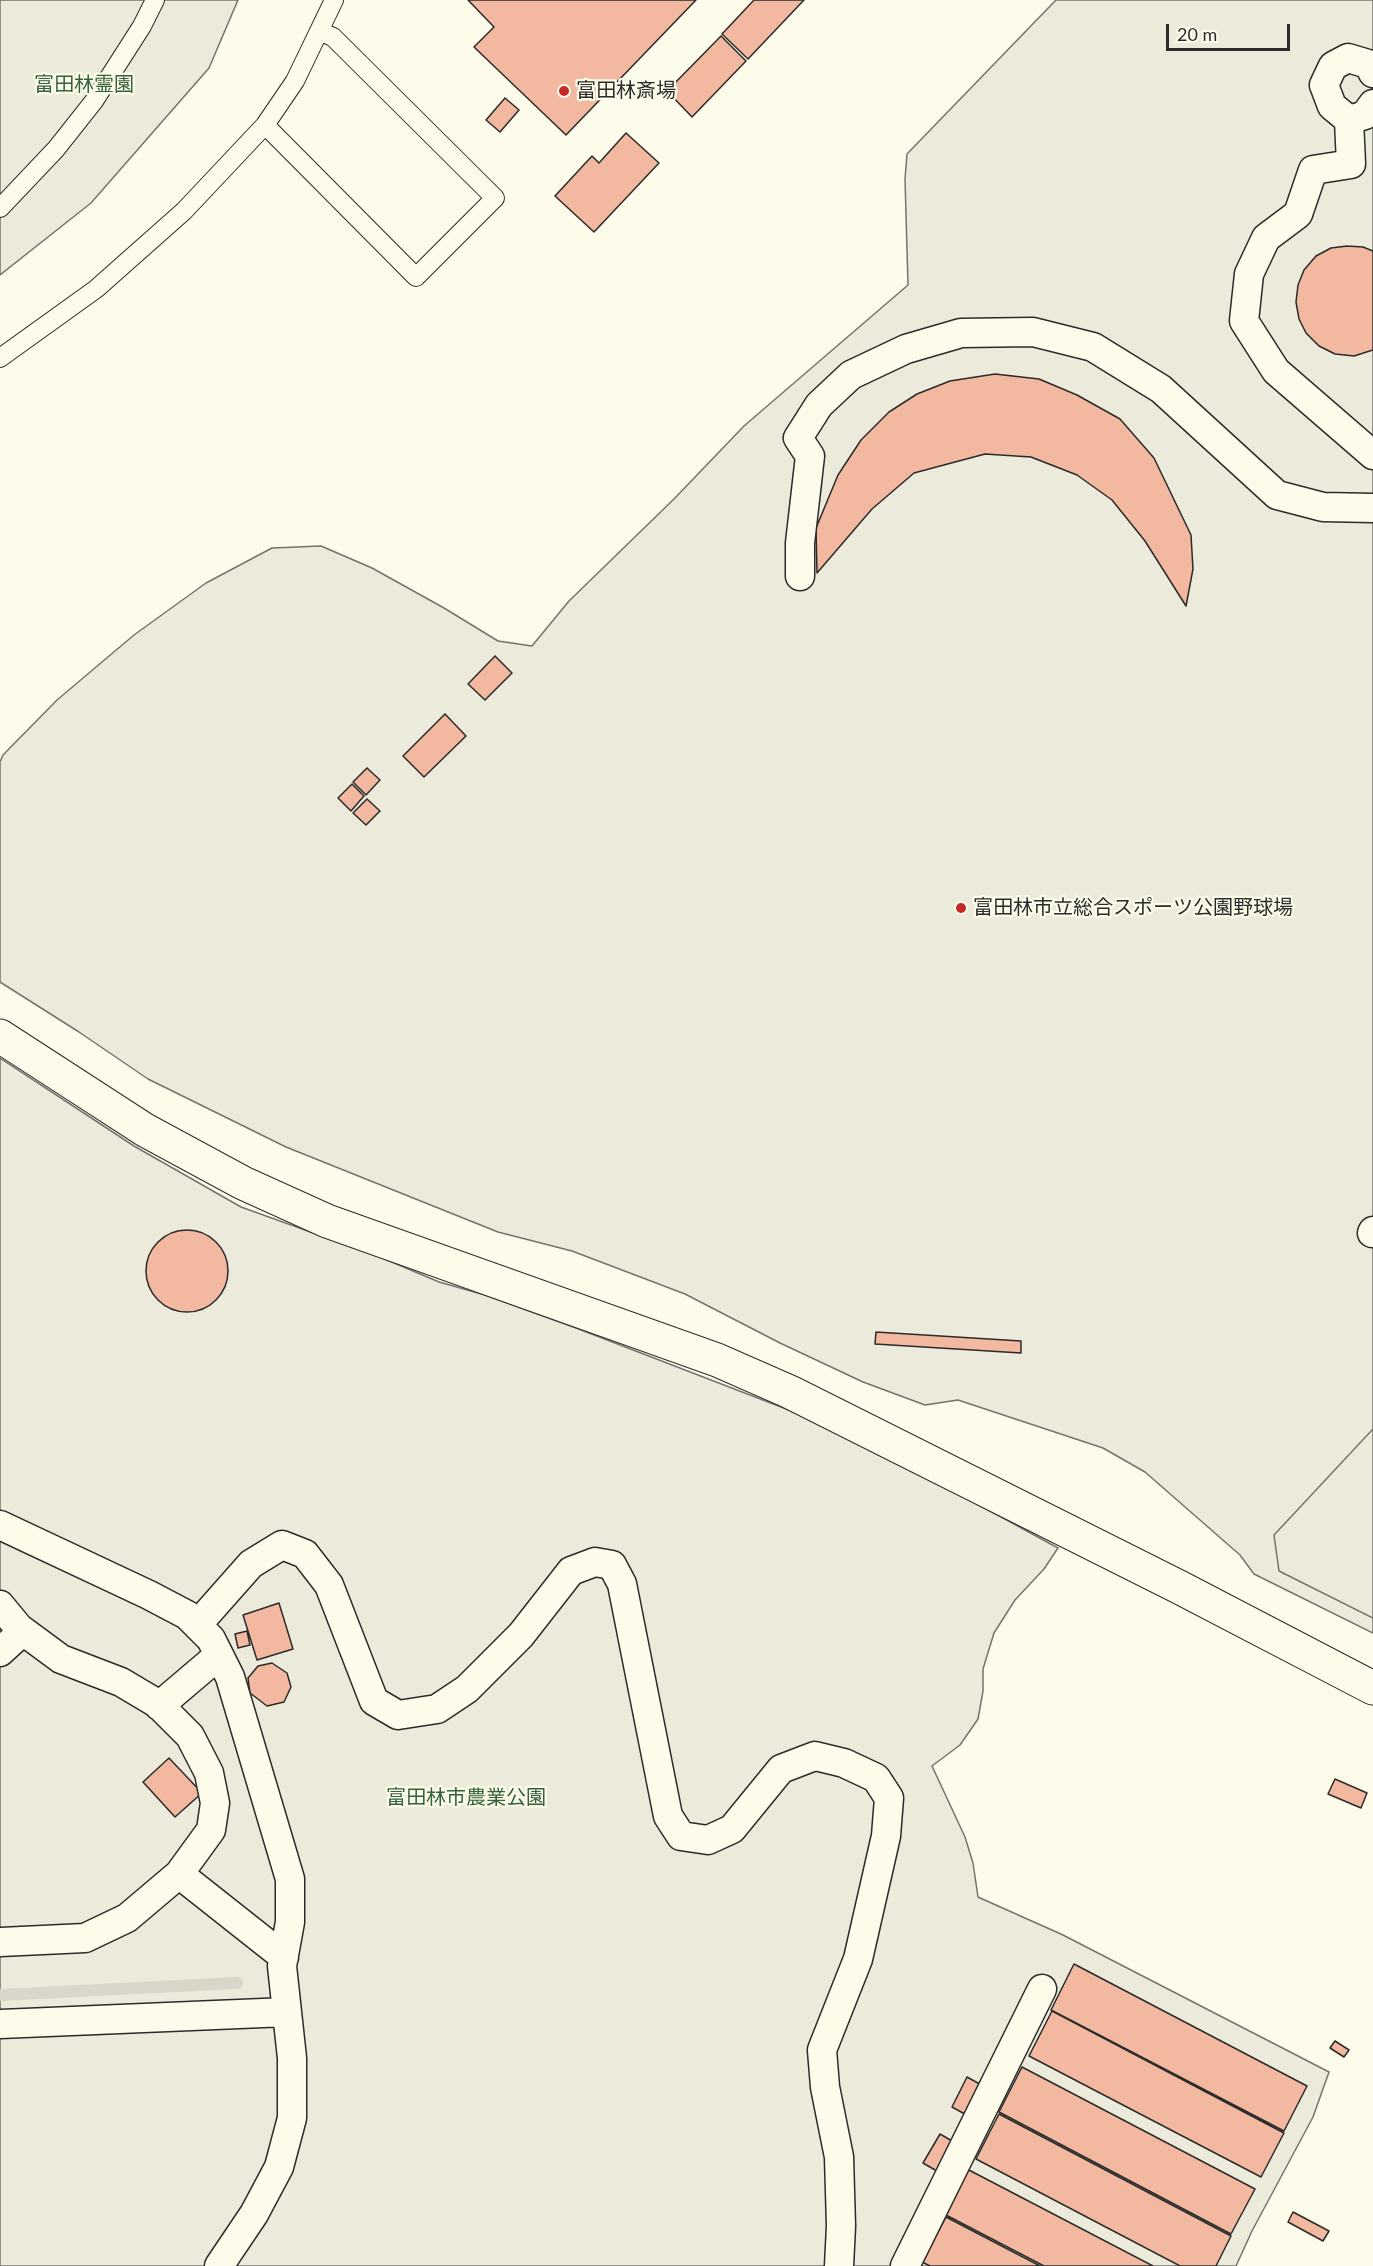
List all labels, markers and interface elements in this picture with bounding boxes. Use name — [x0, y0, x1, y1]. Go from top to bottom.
scale bar — [1169, 12, 1294, 50]
text: 20 m — [1177, 23, 1217, 45]
park label: 富田林霊園 — [34, 73, 134, 97]
place label: 富田林斎場 — [576, 79, 676, 103]
marker: 富田林斎場 — [557, 84, 571, 98]
place label: 富田林市立総合スポーツ公園野球場 — [973, 896, 1293, 920]
marker: 富田林市立総合スポーツ公園野球場 — [954, 901, 968, 915]
park label: 富田林市農業公園 — [386, 1786, 546, 1810]

